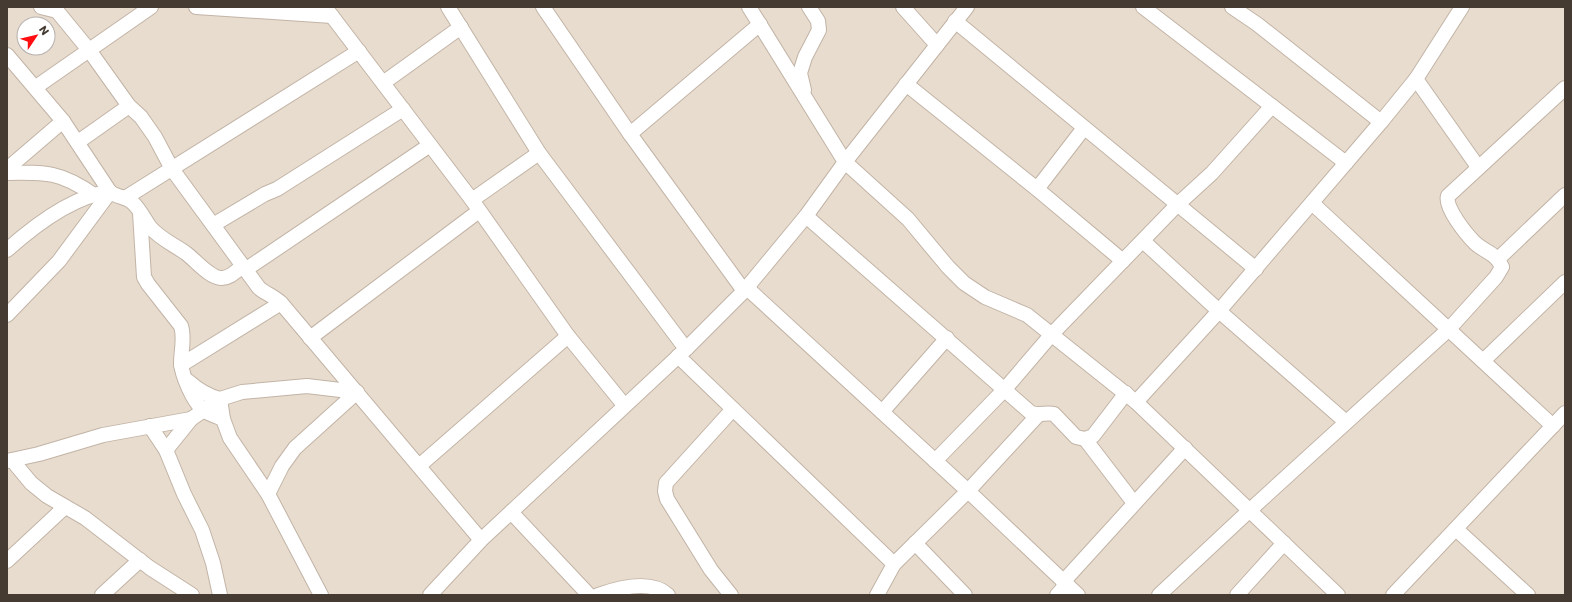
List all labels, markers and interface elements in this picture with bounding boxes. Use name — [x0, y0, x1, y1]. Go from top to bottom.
north arrow — [16, 16, 56, 56]
text: N — [35, 22, 53, 38]

